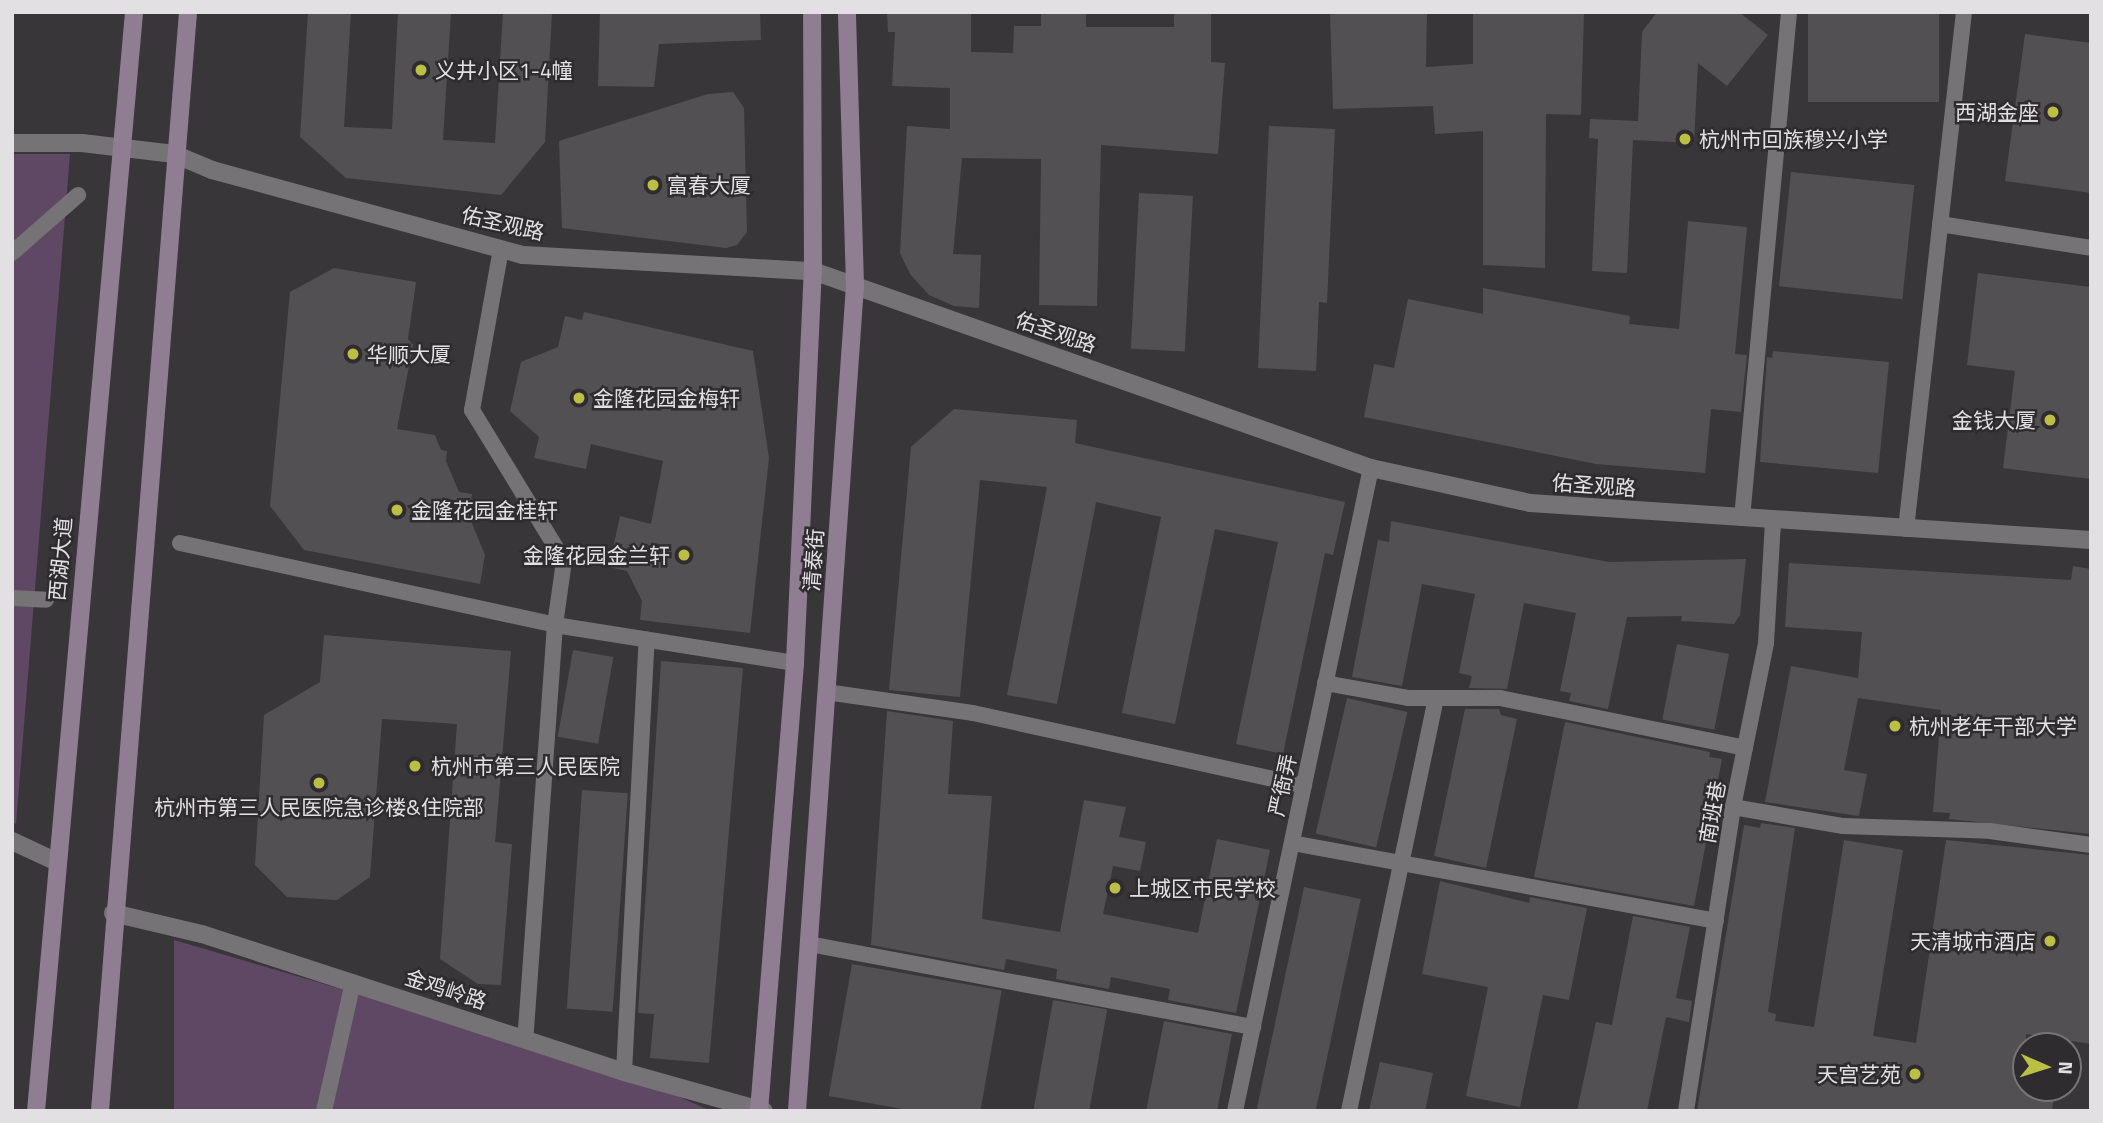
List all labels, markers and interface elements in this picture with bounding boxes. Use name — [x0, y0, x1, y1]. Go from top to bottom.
place label: 义井小区1-4幢 — [435, 57, 573, 83]
marker: 义井小区1-4幢 — [413, 62, 429, 78]
place label: 西湖金座 — [1955, 99, 2039, 125]
marker: 西湖金座 — [2045, 104, 2061, 120]
place label: 杭州市回族穆兴小学 — [1699, 126, 1888, 152]
marker: 杭州市回族穆兴小学 — [1677, 131, 1693, 147]
place label: 富春大厦 — [667, 172, 751, 198]
marker: 富春大厦 — [645, 177, 661, 193]
street label: 佑圣观路 — [459, 201, 547, 245]
street label: 佑圣观路 — [1012, 306, 1100, 358]
place label: 华顺大厦 — [367, 341, 451, 367]
marker: 华顺大厦 — [345, 346, 361, 362]
place label: 金隆花园金梅轩 — [593, 385, 740, 411]
marker: 金隆花园金梅轩 — [571, 390, 587, 406]
place label: 金钱大厦 — [1952, 407, 2036, 433]
marker: 金钱大厦 — [2042, 412, 2058, 428]
street label: 佑圣观路 — [1551, 470, 1637, 500]
place label: 金隆花园金桂轩 — [411, 497, 558, 523]
marker: 金隆花园金桂轩 — [389, 502, 405, 518]
street label: 西湖大道 — [44, 516, 76, 602]
street label: 清泰街 — [798, 528, 828, 592]
place label: 金隆花园金兰轩 — [523, 542, 670, 568]
marker: 金隆花园金兰轩 — [676, 547, 692, 563]
place label: 杭州老年干部大学 — [1909, 713, 2077, 739]
marker: 杭州老年干部大学 — [1887, 718, 1903, 734]
street label: 严衙弄 — [1263, 752, 1301, 818]
place label: 杭州市第三人民医院 — [431, 753, 620, 779]
marker: 杭州市第三人民医院 — [405, 756, 425, 776]
marker: 杭州市第三人民医院急诊楼&住院部 — [311, 775, 327, 791]
street label: 南班巷 — [1694, 779, 1730, 845]
place label: 杭州市第三人民医院急诊楼&住院部 — [154, 794, 484, 820]
place label: 上城区市民学校 — [1129, 875, 1276, 901]
marker: 上城区市民学校 — [1107, 880, 1123, 896]
place label: 天清城市酒店 — [1910, 928, 2036, 954]
marker: 天清城市酒店 — [2042, 933, 2058, 949]
street label: 金鸡岭路 — [402, 964, 490, 1014]
north arrow — [2012, 1032, 2082, 1102]
place label: 天宫艺苑 — [1817, 1061, 1901, 1087]
text: N — [2052, 1061, 2081, 1075]
marker: 天宫艺苑 — [1907, 1066, 1923, 1082]

